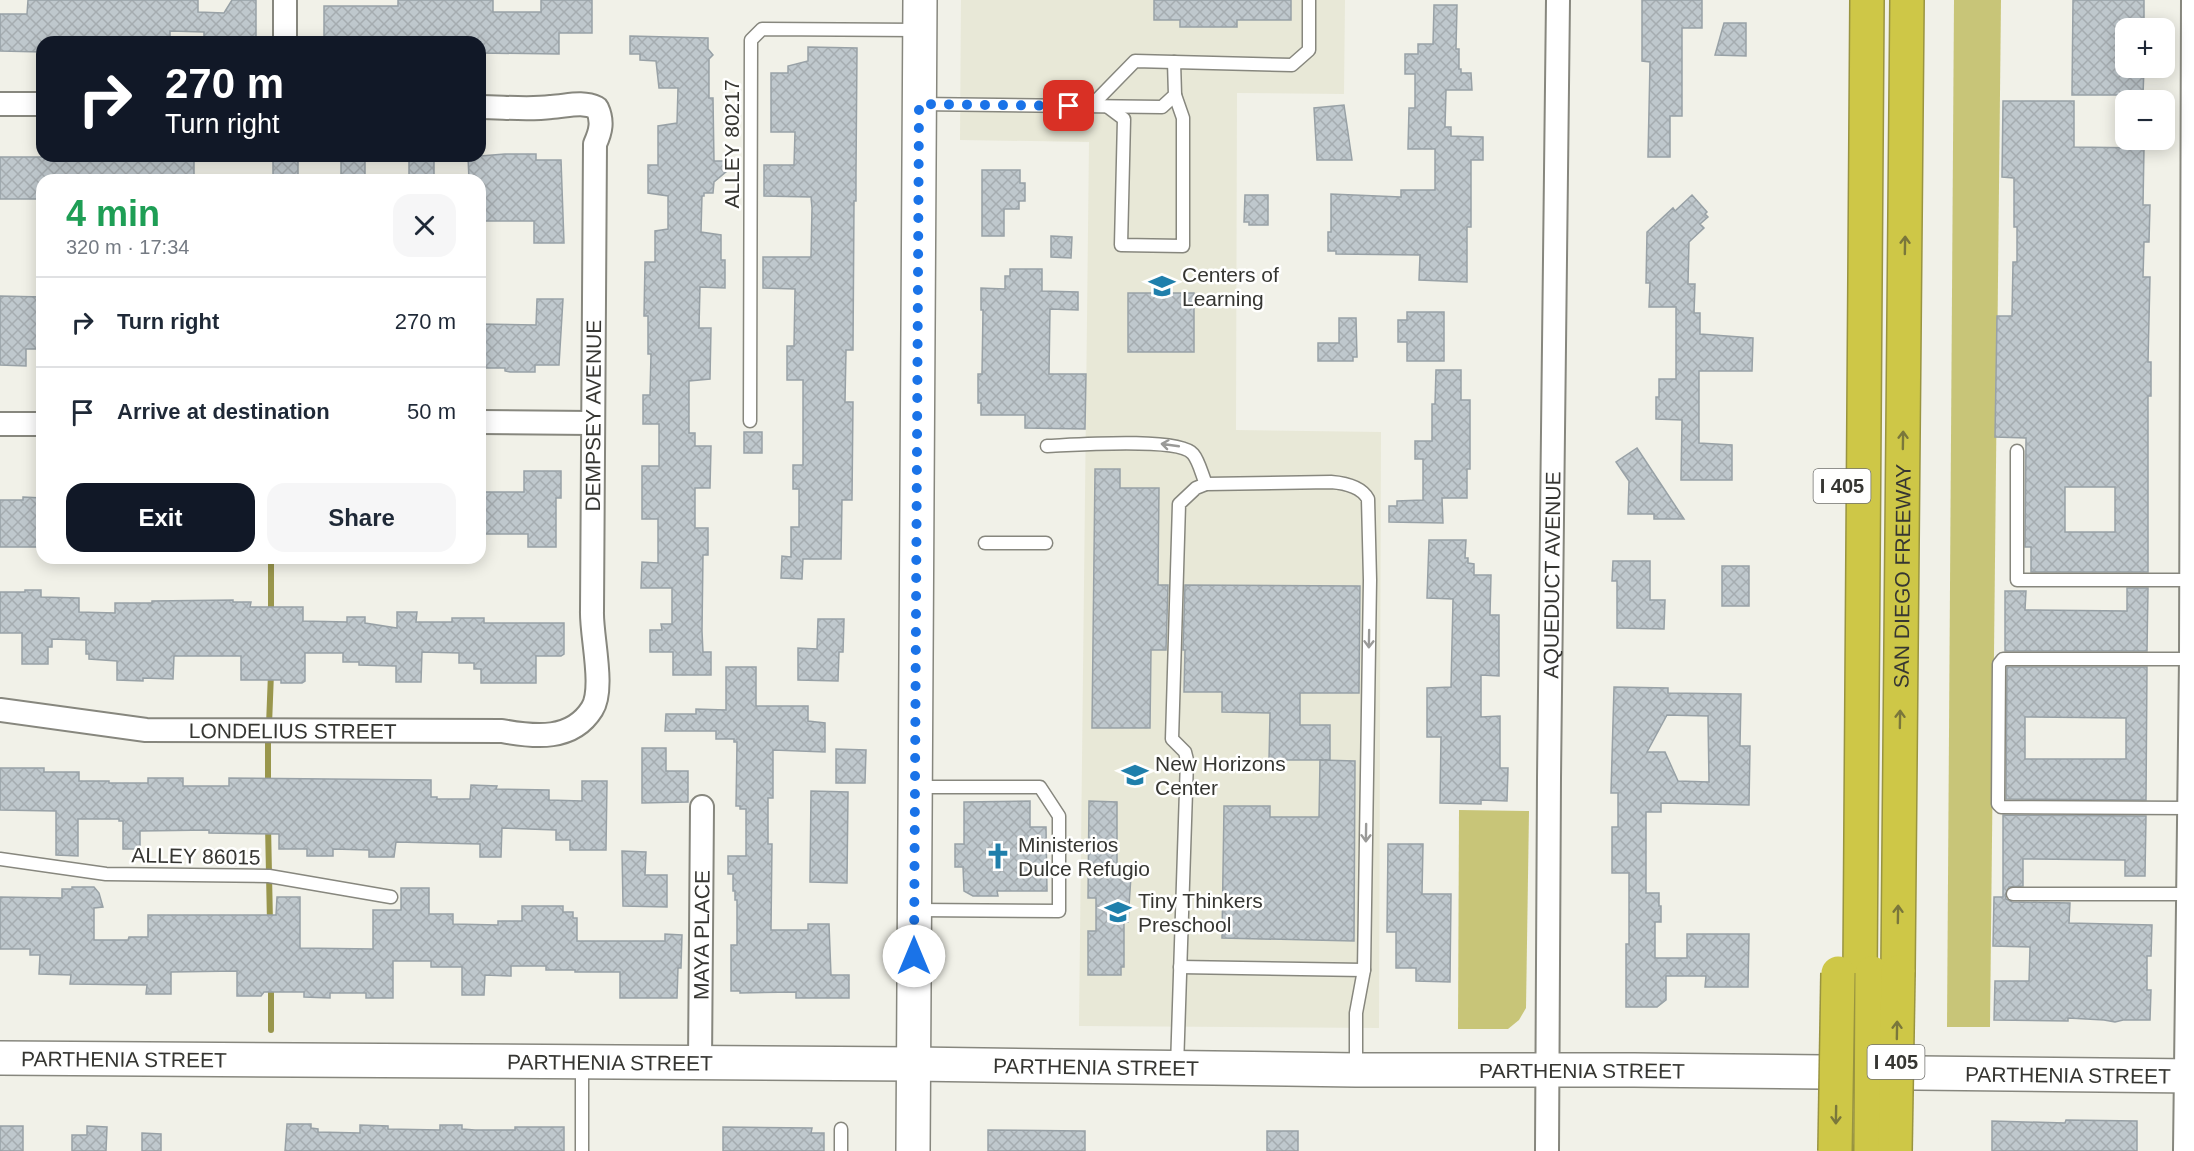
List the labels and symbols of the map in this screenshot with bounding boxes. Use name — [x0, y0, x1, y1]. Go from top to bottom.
street label: ALLEY 80217 — [720, 79, 743, 209]
pin — [1043, 80, 1094, 131]
one-way arrow — [1899, 235, 1911, 255]
place label: Centers of Learning — [1182, 263, 1279, 310]
school or university icon: Centers of Learning — [1147, 271, 1177, 301]
street label: DEMPSEY AVENUE — [581, 320, 605, 512]
one-way arrow — [1897, 430, 1909, 450]
one-way arrow — [1160, 439, 1180, 450]
street label: SAN DIEGO FREEWAY — [1889, 464, 1914, 688]
road number: I 405 — [1814, 469, 1870, 503]
street label: AQUEDUCT AVENUE — [1539, 471, 1564, 679]
one-way arrow — [1363, 628, 1375, 648]
one-way arrow — [1894, 709, 1906, 729]
street label: LONDELIUS STREET — [189, 719, 397, 742]
place label: New Horizons Center — [1155, 752, 1286, 799]
school or university icon: New Horizons Center — [1120, 760, 1150, 790]
one-way arrow — [1360, 823, 1372, 843]
place label: Ministerios Dulce Refugio — [1018, 833, 1150, 880]
church icon: Ministerios Dulce Refugio — [983, 841, 1013, 871]
street label: ALLEY 86015 — [131, 843, 261, 869]
street label: MAYA PLACE — [689, 870, 713, 1000]
place label: Tiny Thinkers Preschool — [1138, 889, 1263, 936]
school or university icon: Tiny Thinkers Preschool — [1103, 897, 1133, 927]
one-way arrow — [1892, 904, 1904, 924]
position arrow — [882, 924, 946, 988]
one-way arrow — [1891, 1020, 1903, 1040]
road number: I 405 — [1868, 1045, 1924, 1079]
street label: PARTHENIA STREET — [21, 1047, 227, 1071]
street label: PARTHENIA STREET — [507, 1050, 713, 1074]
street label: PARTHENIA STREET — [993, 1054, 1199, 1079]
street label: PARTHENIA STREET — [1479, 1058, 1685, 1082]
street label: PARTHENIA STREET — [1965, 1062, 2171, 1087]
one-way arrow — [1830, 1105, 1842, 1125]

